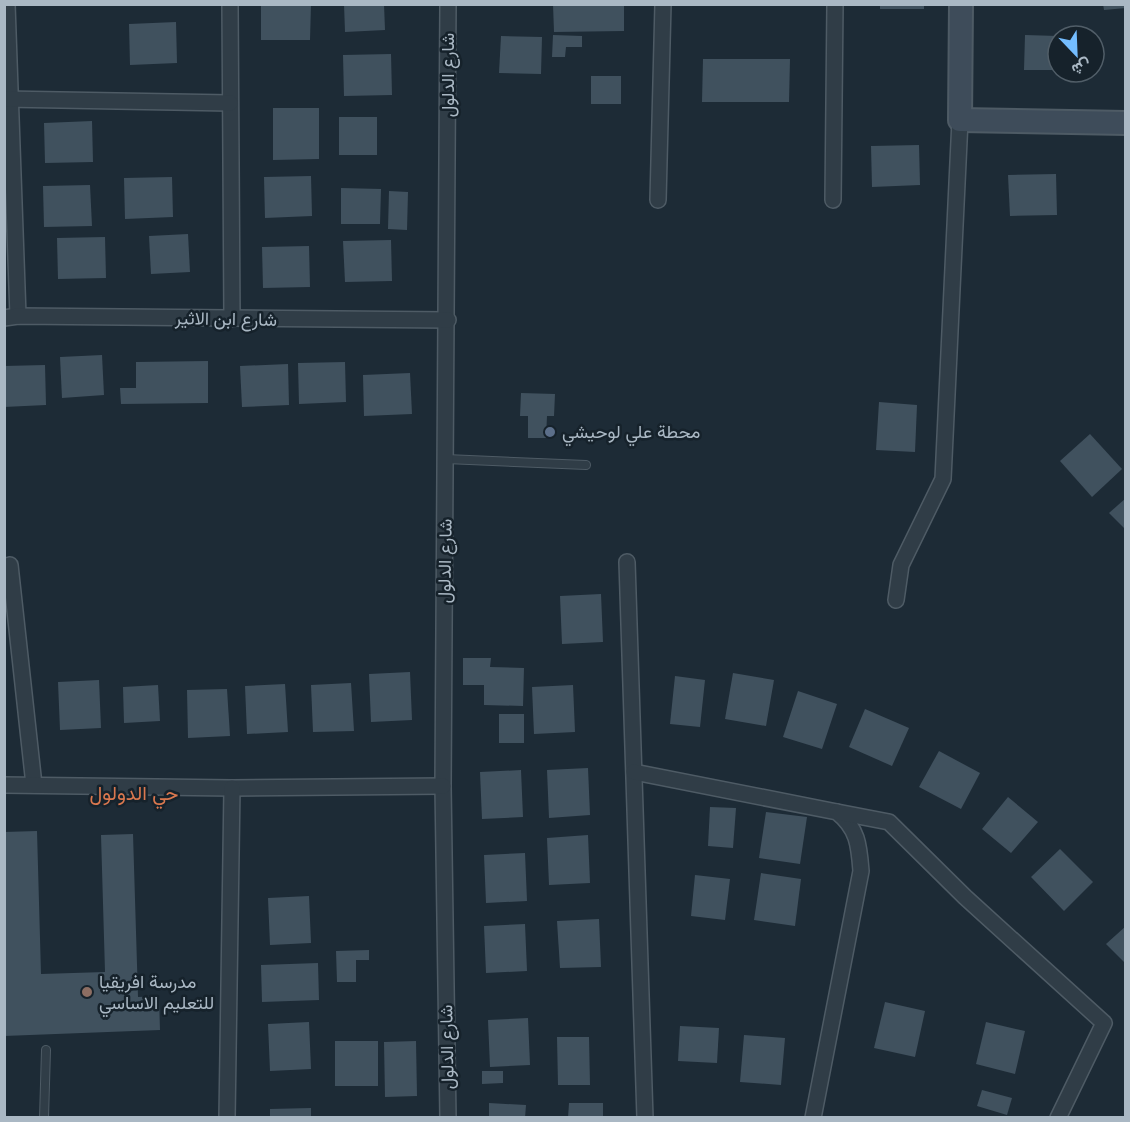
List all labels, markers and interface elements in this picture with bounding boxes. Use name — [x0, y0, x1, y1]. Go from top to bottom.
north arrow — [1046, 24, 1106, 84]
street label: شارع الدلول — [437, 33, 460, 117]
text: ش — [1069, 55, 1094, 80]
street label: شارع ابن الاثير — [174, 307, 277, 332]
place label: محطة علي لوحيشي — [562, 421, 700, 447]
marker: محطة علي لوحيشي — [543, 425, 557, 439]
street label: شارع الدلول — [433, 519, 458, 604]
district label: حي الدولول — [89, 781, 179, 810]
place label: مدرسة افريقيا للتعليم الاساسي — [99, 971, 214, 1018]
marker: مدرسة افريقيا للتعليم الاساسي — [80, 985, 94, 999]
street label: شارع الدلول — [435, 1004, 460, 1089]

